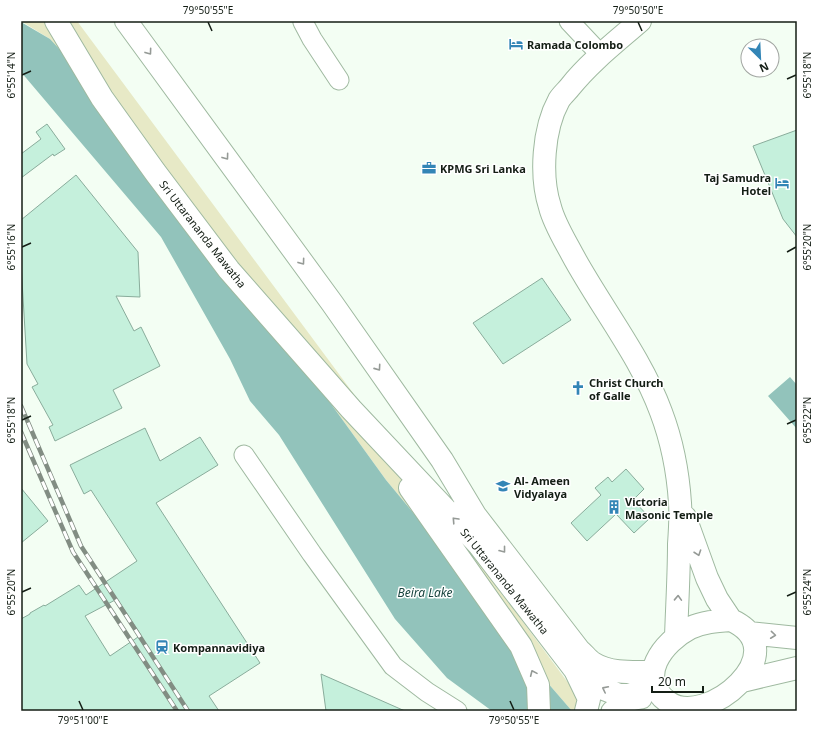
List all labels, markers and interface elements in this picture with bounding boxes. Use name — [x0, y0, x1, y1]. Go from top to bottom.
text: 79°50'55"E — [183, 3, 233, 17]
text: 79°50'50"E — [613, 3, 663, 17]
hotel icon: Ramada Colombo — [508, 36, 524, 52]
place label: Ramada Colombo — [527, 37, 623, 52]
north arrow — [740, 38, 780, 78]
one-way arrow — [144, 48, 151, 55]
text: 6°55'14"N — [4, 52, 18, 98]
text: 6°55'18"N — [800, 52, 814, 98]
text: N — [757, 59, 771, 76]
one-way arrow — [221, 153, 229, 160]
office icon: KPMG Sri Lanka — [421, 160, 437, 176]
place label: KPMG Sri Lanka — [440, 161, 526, 176]
place label: Taj Samudra Hotel — [704, 170, 771, 198]
hotel icon: Taj Samudra Hotel — [774, 175, 790, 191]
street label: Sri Uttarananda Mawatha — [156, 177, 250, 291]
text: 6°55'16"N — [4, 224, 18, 270]
text: 6°55'20"N — [800, 224, 814, 270]
one-way arrow — [298, 258, 305, 265]
one-way arrow — [373, 364, 381, 371]
place label: Christ Church of Galle — [589, 375, 663, 403]
church icon: Christ Church of Galle — [570, 380, 586, 396]
text: 6°55'18"N — [4, 397, 18, 443]
text: 6°55'22"N — [800, 397, 814, 443]
place label: Al- Ameen Vidyalaya — [514, 473, 570, 501]
school or university icon: Al- Ameen Vidyalaya — [495, 478, 511, 494]
place label: Victoria Masonic Temple — [625, 494, 713, 522]
building icon: Victoria Masonic Temple — [606, 499, 622, 515]
one-way arrow — [452, 517, 459, 525]
street label: Sri Uttarananda Mawatha — [458, 525, 552, 637]
one-way arrow — [498, 546, 505, 553]
one-way arrow — [693, 549, 701, 556]
text: 6°55'20"N — [4, 569, 18, 615]
text: 6°55'24"N — [800, 569, 814, 615]
water label: Beira Lake — [398, 584, 453, 601]
one-way arrow — [673, 595, 682, 601]
one-way arrow — [770, 631, 776, 640]
station icon: Kompannavidiya — [154, 639, 170, 655]
place label: Kompannavidiya — [173, 640, 265, 655]
scale bar — [652, 668, 703, 694]
one-way arrow — [529, 670, 537, 677]
text: 20 m — [658, 673, 686, 690]
one-way arrow — [602, 686, 609, 693]
text: 79°51'00"E — [58, 713, 108, 727]
text: 79°50'55"E — [489, 713, 539, 727]

